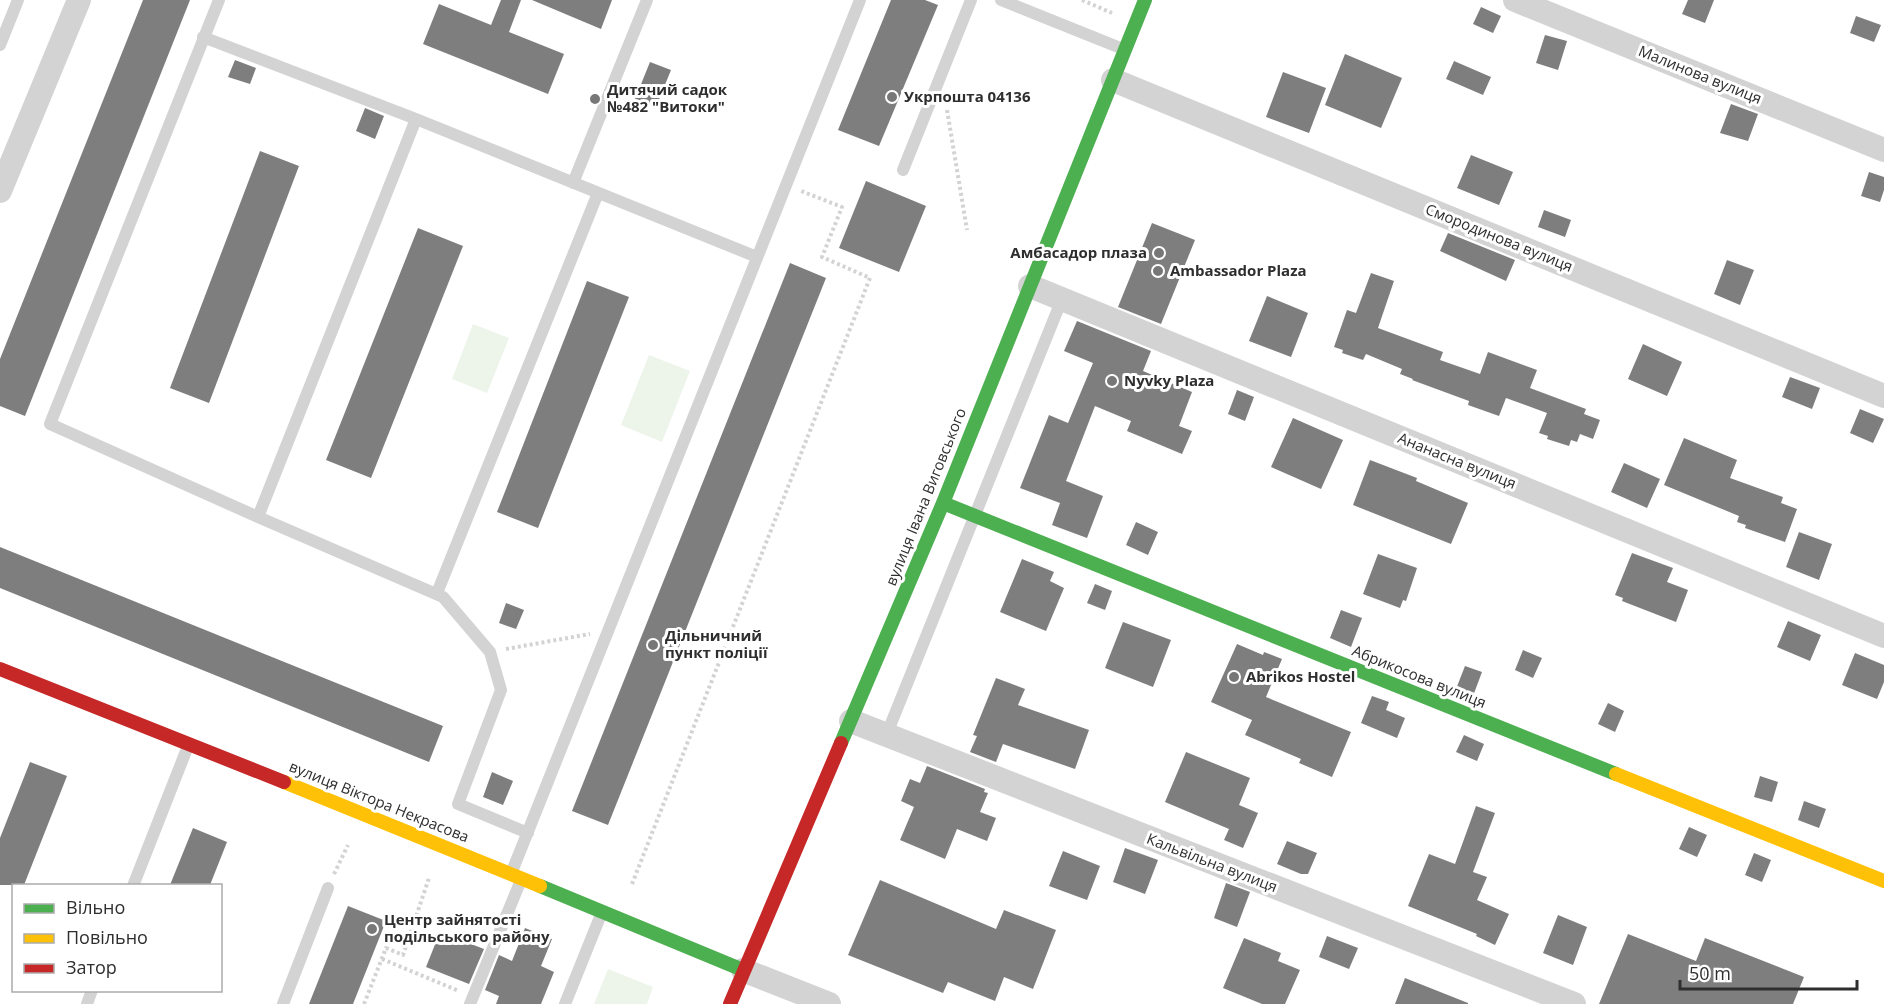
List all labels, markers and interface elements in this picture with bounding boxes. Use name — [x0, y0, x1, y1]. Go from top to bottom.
street label: Малинова вулиця — [1636, 40, 1765, 108]
place label: Дитячий садок №482 "Витоки" — [607, 79, 728, 116]
place label: Укрпошта 04136 — [904, 86, 1031, 106]
marker: Укрпошта 04136 — [885, 90, 899, 104]
marker: Дитячий садок №482 "Витоки" — [588, 92, 602, 106]
street label: Смородинова вулиця — [1423, 198, 1576, 276]
place label: Амбасадор плаза — [1010, 242, 1147, 262]
marker: Амбасадор плаза — [1152, 246, 1166, 260]
place label: Ambassador Plaza — [1170, 260, 1307, 280]
marker: Ambassador Plaza — [1151, 264, 1165, 278]
place label: Nyvky Plaza — [1124, 370, 1214, 390]
marker: Nyvky Plaza — [1105, 374, 1119, 388]
street label: вулиця Івана Виговського — [880, 405, 970, 589]
street label: Ананасна вулиця — [1395, 427, 1520, 493]
place label: Дільничний пункт поліції — [665, 625, 768, 662]
marker: Дільничний пункт поліції — [646, 638, 660, 652]
street label: Абрикосова вулиця — [1349, 640, 1489, 712]
place label: Abrikos Hostel — [1246, 666, 1355, 686]
marker: Abrikos Hostel — [1227, 670, 1241, 684]
street label: вулиця Віктора Некрасова — [286, 756, 472, 846]
street label: Кальвільна вулиця — [1144, 828, 1281, 896]
legend — [12, 884, 222, 992]
text: Вільно — [66, 895, 125, 919]
place label: Центр зайнятості подільського району — [384, 909, 550, 946]
marker: Центр зайнятості подільського району — [365, 922, 379, 936]
text: Повільно — [66, 925, 148, 949]
scale bar — [1680, 953, 1857, 991]
text: Затор — [66, 955, 117, 979]
text: 50 m — [1689, 961, 1731, 985]

